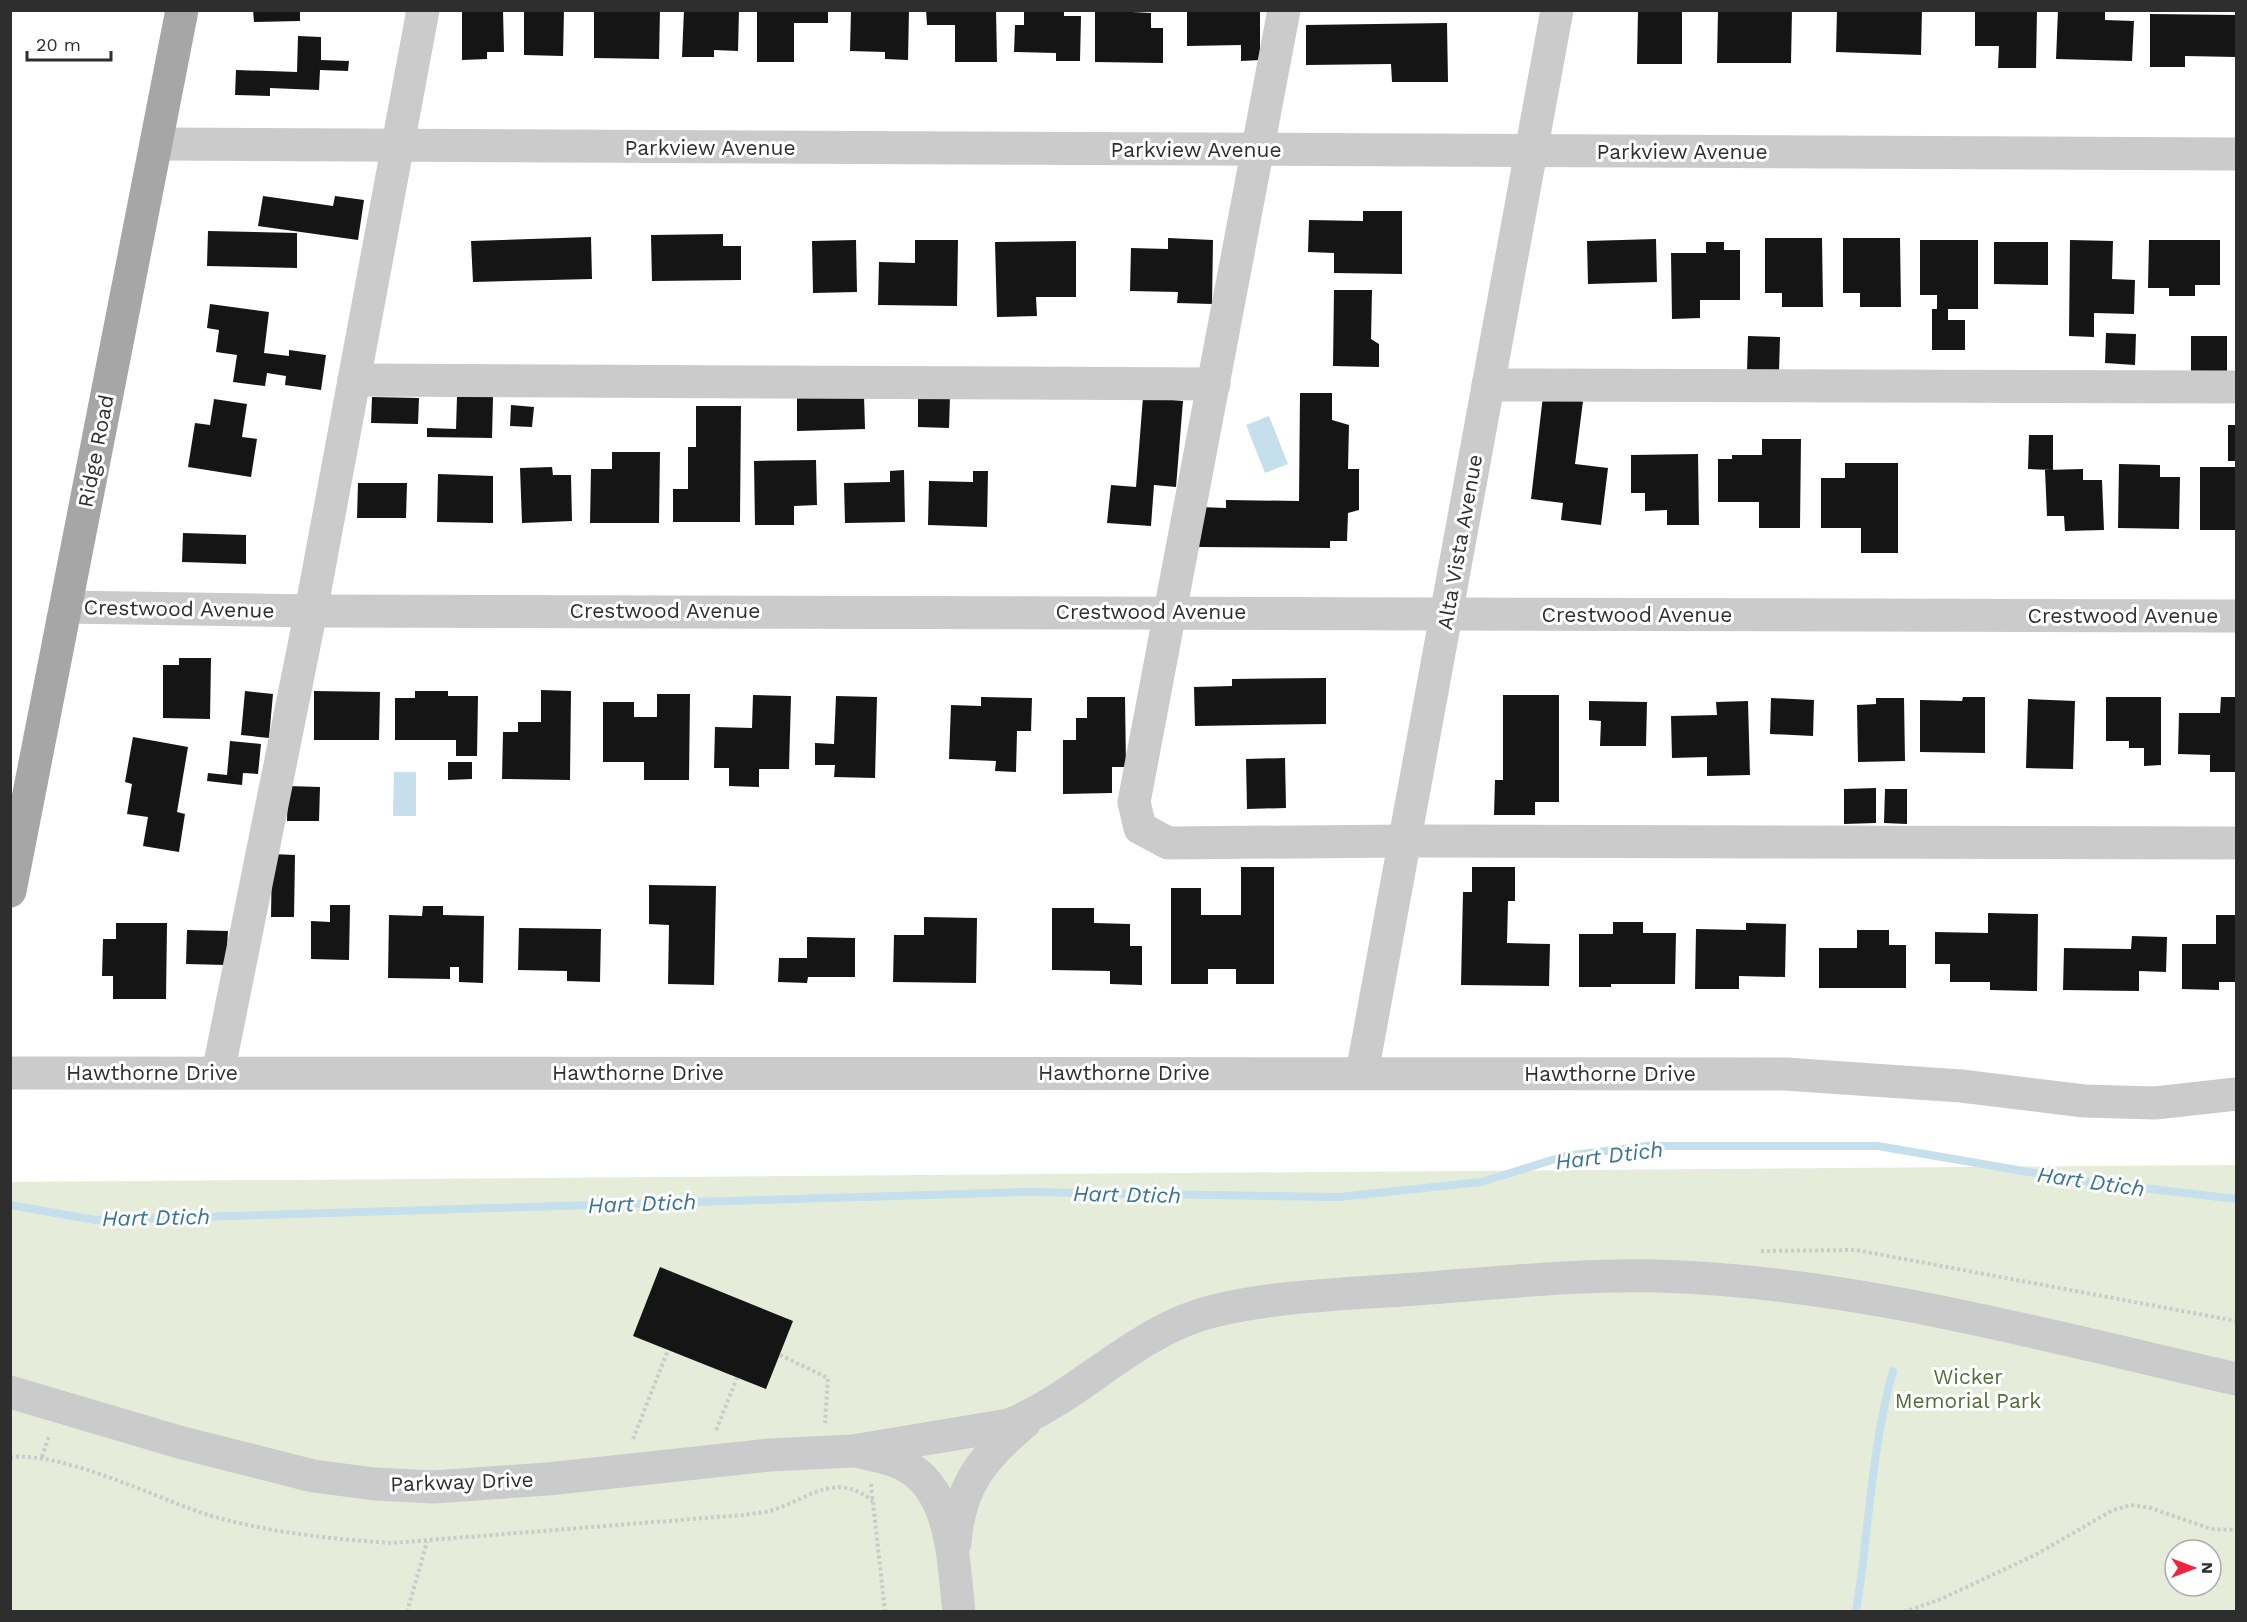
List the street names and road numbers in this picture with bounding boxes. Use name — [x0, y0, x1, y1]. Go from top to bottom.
street label: Parkview Avenue — [624, 135, 796, 160]
street label: Parkview Avenue — [1110, 137, 1282, 162]
street label: Parkview Avenue — [1596, 139, 1768, 164]
street label: Ridge Road — [72, 392, 119, 509]
street label: Alta Vista Avenue — [1432, 452, 1487, 632]
street label: Crestwood Avenue — [83, 594, 275, 623]
street label: Crestwood Avenue — [570, 598, 760, 623]
street label: Crestwood Avenue — [1056, 599, 1246, 624]
street label: Crestwood Avenue — [1542, 602, 1732, 627]
street label: Crestwood Avenue — [2028, 603, 2218, 628]
street label: Hawthorne Drive — [66, 1060, 238, 1085]
street label: Hawthorne Drive — [552, 1060, 724, 1085]
street label: Hawthorne Drive — [1038, 1060, 1210, 1085]
street label: Hawthorne Drive — [1524, 1061, 1696, 1086]
street label: Parkway Drive — [390, 1467, 534, 1496]

